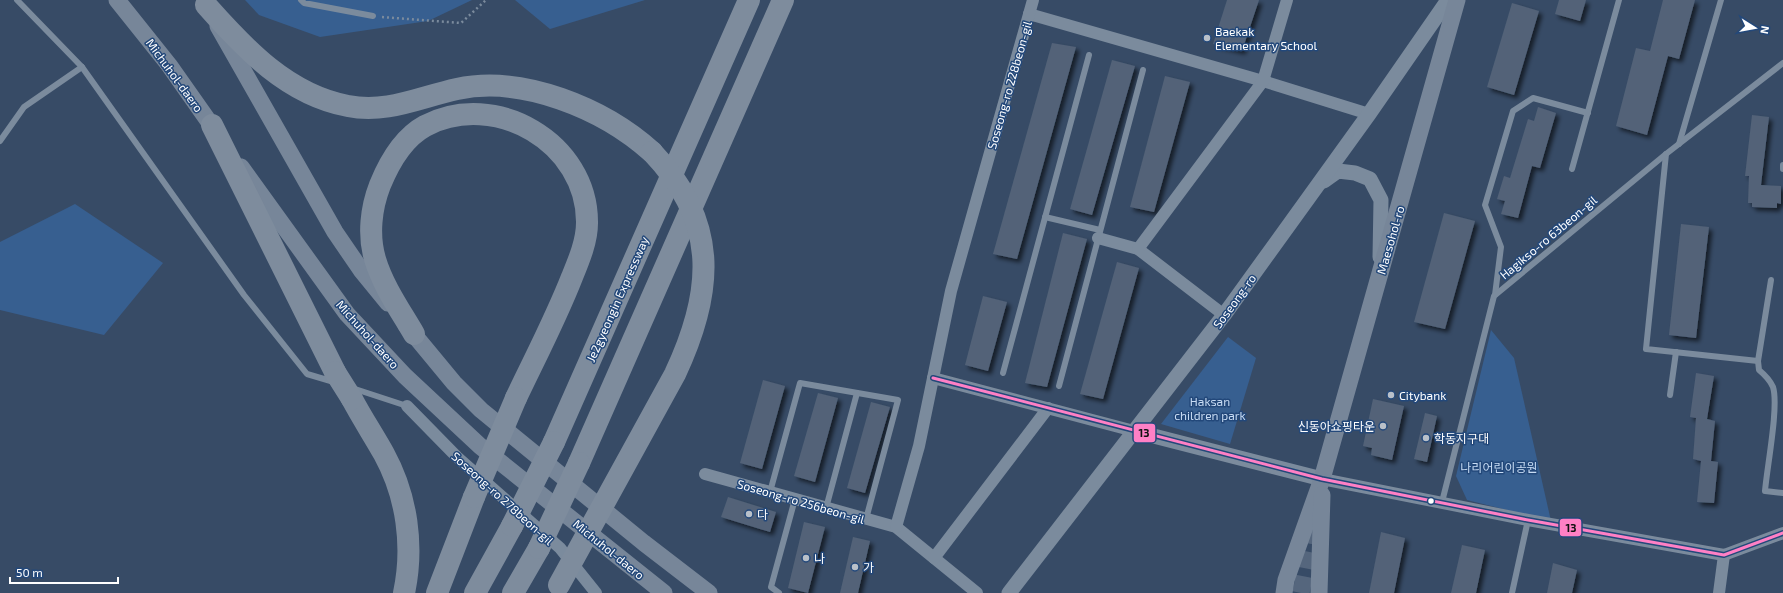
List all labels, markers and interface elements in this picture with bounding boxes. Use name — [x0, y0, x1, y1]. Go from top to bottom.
north arrow — [1735, 8, 1775, 48]
street label: Soseong-ro 228beon-gil — [984, 19, 1034, 151]
place label: Baekak Elementary School — [1215, 24, 1318, 52]
text: N — [1758, 25, 1772, 35]
marker: Baekak Elementary School — [1202, 33, 1212, 43]
street label: Michuhol-daero — [144, 36, 206, 114]
street label: Hagikso-ro 63beon-gil — [1497, 192, 1600, 282]
street label: Maesohol-ro — [1374, 204, 1406, 276]
street label: Je2gyeongin Expressway — [583, 233, 651, 364]
street label: Soseong-ro — [1210, 271, 1258, 331]
street label: Michuhol-daero — [334, 297, 402, 371]
place label: Citybank — [1399, 388, 1446, 402]
marker: Citybank — [1386, 390, 1396, 400]
park label: Haksan children park — [1174, 394, 1246, 422]
place label: 신동아쇼핑타운 — [1298, 419, 1375, 433]
marker: 신동아쇼핑타운 — [1378, 421, 1388, 431]
line badge: 13 — [1133, 423, 1156, 443]
text: 13 — [1139, 426, 1150, 439]
place label: 학동지구대 — [1434, 431, 1489, 445]
marker: 학동지구대 — [1421, 433, 1431, 443]
street label: Soseong-ro 278beon-gil — [449, 449, 557, 548]
park label: 나리어린이공원 — [1460, 460, 1538, 474]
street label: Soseong-ro 256beon-gil — [736, 476, 867, 526]
unlabelled marker — [1426, 496, 1436, 506]
place label: 다 — [757, 507, 768, 521]
marker: 다 — [744, 509, 754, 519]
street label: Michuhol-daero — [571, 516, 647, 582]
line badge: 13 — [1559, 518, 1582, 537]
text: 13 — [1566, 521, 1577, 534]
place label: 나 — [814, 551, 825, 565]
marker: 나 — [801, 553, 811, 563]
scale bar — [10, 559, 118, 585]
place label: 가 — [863, 560, 874, 574]
marker: 가 — [850, 562, 860, 572]
text: 50 m — [16, 565, 43, 579]

